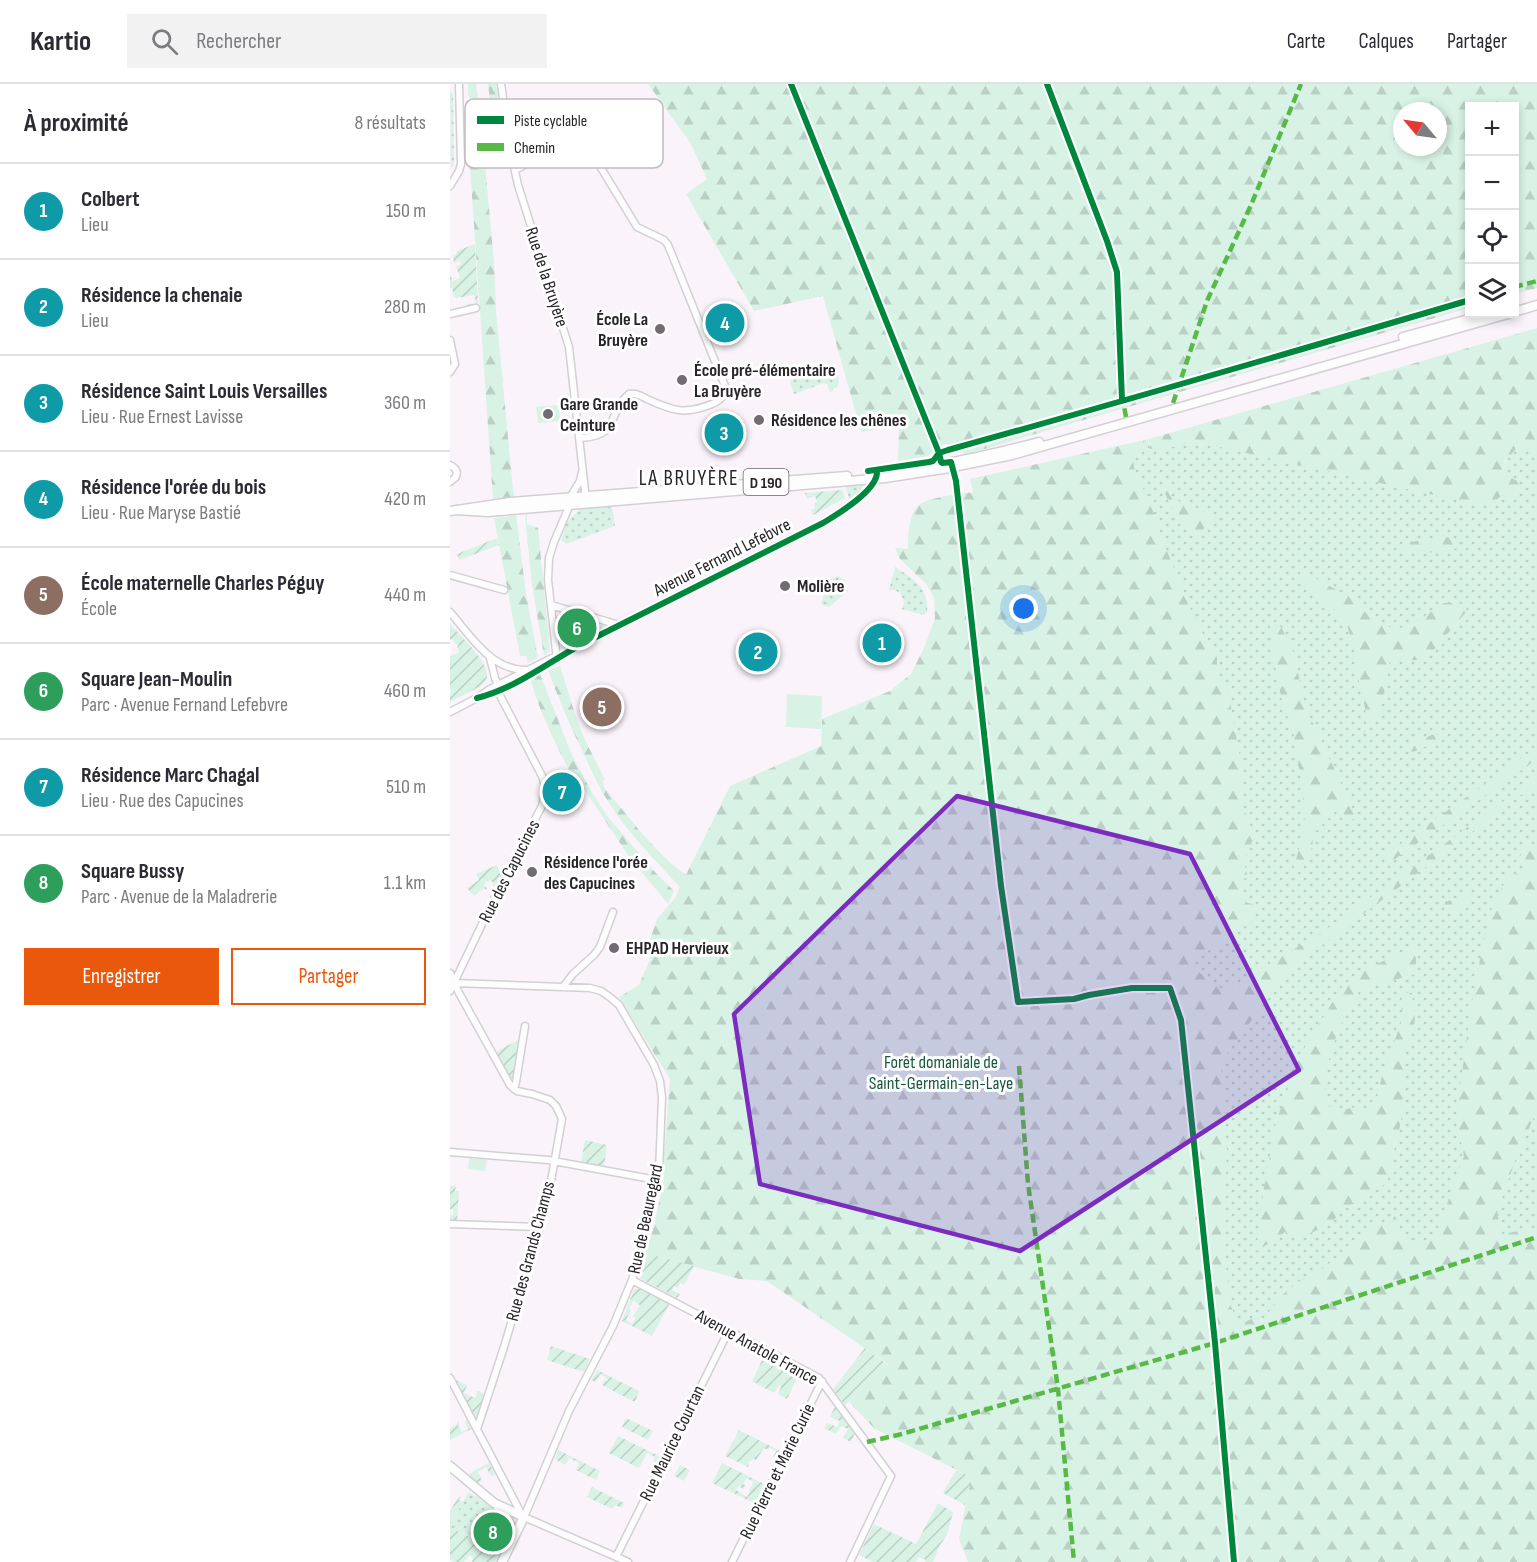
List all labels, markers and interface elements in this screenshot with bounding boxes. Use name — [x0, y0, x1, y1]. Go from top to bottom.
search box — [127, 14, 547, 68]
text: Kartio — [30, 25, 91, 58]
icon: search — [148, 25, 181, 58]
text: Rechercher — [196, 28, 281, 55]
text: Carte — [1287, 29, 1326, 54]
text: Calques — [1359, 29, 1414, 54]
text: Partager — [1447, 29, 1507, 54]
legend — [465, 99, 663, 168]
north arrow — [1393, 102, 1447, 156]
map controls — [1465, 102, 1519, 318]
button: + — [1465, 102, 1519, 156]
text: À proximité — [24, 108, 129, 139]
text: 8 résultats — [355, 111, 426, 135]
text: Piste cyclable — [514, 112, 587, 131]
text: Chemin — [514, 139, 555, 158]
button: − — [1465, 156, 1519, 210]
text: Colbert — [81, 186, 140, 213]
text: 1 — [40, 199, 47, 223]
text: 150 m — [386, 199, 426, 223]
button: locate — [1465, 210, 1519, 264]
text: Lieu — [81, 213, 109, 237]
street label: Rue de la Bruyère — [521, 225, 573, 330]
button: layers — [1465, 264, 1519, 318]
text: Résidence la chenaie — [81, 282, 243, 309]
text: 2 — [39, 295, 48, 319]
text: 280 m — [384, 295, 426, 319]
pin: 4 — [706, 300, 744, 346]
text: Lieu — [81, 309, 109, 333]
place label: École La Bruyère — [596, 309, 648, 351]
marker: École La Bruyère — [653, 322, 667, 336]
place label: École pré-élémentaire La Bruyère — [694, 360, 836, 402]
marker: École pré-élémentaire La Bruyère — [675, 373, 689, 387]
text: Résidence Saint Louis Versailles — [81, 378, 327, 405]
text: 3 — [39, 391, 48, 415]
text: 360 m — [384, 391, 426, 415]
place label: Gare Grande Ceinture — [560, 394, 638, 436]
text: Lieu · Rue Ernest Lavisse — [81, 405, 243, 429]
marker: Gare Grande Ceinture — [541, 407, 555, 421]
pin: 3 — [704, 410, 744, 456]
place label: Résidence les chênes — [771, 410, 907, 431]
marker: Résidence les chênes — [752, 413, 766, 427]
district label: LA BRUYÈRE — [639, 466, 739, 491]
road number: D 190 — [744, 469, 788, 495]
text: Résidence l'orée du bois — [81, 474, 266, 501]
text: 4 — [39, 487, 48, 511]
text: 420 m — [384, 487, 426, 511]
text: Lieu · Rue Maryse Bastié — [81, 501, 241, 525]
street label: Avenue Fernand Lefebvre — [649, 514, 794, 601]
text: École maternelle Charles Péguy — [81, 570, 324, 597]
place label: Molière — [797, 576, 845, 597]
marker: Molière — [778, 579, 792, 593]
text: 5 — [39, 583, 48, 607]
text: 440 m — [384, 583, 426, 607]
your location — [1009, 594, 1038, 623]
text: École — [81, 597, 117, 621]
pin: 6 — [558, 606, 596, 650]
pin: 1 — [862, 620, 902, 666]
pin: 2 — [738, 630, 778, 674]
text: Square Jean-Moulin — [81, 666, 232, 693]
text: 6 — [39, 679, 48, 703]
text: 460 m — [384, 679, 426, 703]
pin: 5 — [582, 684, 622, 730]
text: Parc · Avenue Fernand Lefebvre — [81, 693, 288, 717]
text: Résidence Marc Chagal — [81, 762, 259, 789]
pin: 7 — [542, 770, 582, 814]
text: 7 — [39, 775, 48, 799]
text: 510 m — [386, 775, 426, 799]
text: Lieu · Rue des Capucines — [81, 789, 244, 813]
street label: Rue des Capucines — [475, 816, 544, 926]
place label: Résidence l'orée des Capucines — [544, 852, 648, 894]
text: Square Bussy — [81, 858, 184, 885]
marker: Résidence l'orée des Capucines — [525, 865, 539, 879]
text: 8 — [39, 871, 48, 895]
text: 1.1 km — [384, 871, 426, 895]
text: Parc · Avenue de la Maladrerie — [81, 885, 277, 909]
place label: EHPAD Hervieux — [626, 938, 729, 959]
marker: EHPAD Hervieux — [607, 941, 621, 955]
button: Enregistrer — [24, 948, 219, 1005]
button: Partager — [231, 948, 426, 1005]
park label: Forêt domaniale de Saint-Germain-en-Laye — [869, 1052, 1013, 1094]
street label: Rue de Beauregard — [624, 1162, 667, 1276]
street label: Rue des Grands Champs — [502, 1179, 559, 1323]
street label: Avenue Anatole France — [691, 1305, 822, 1390]
street label: Rue Maurice Courtan — [635, 1382, 709, 1504]
street label: Rue Pierre et Marie Curie — [736, 1400, 819, 1542]
pin: 8 — [474, 1510, 513, 1554]

